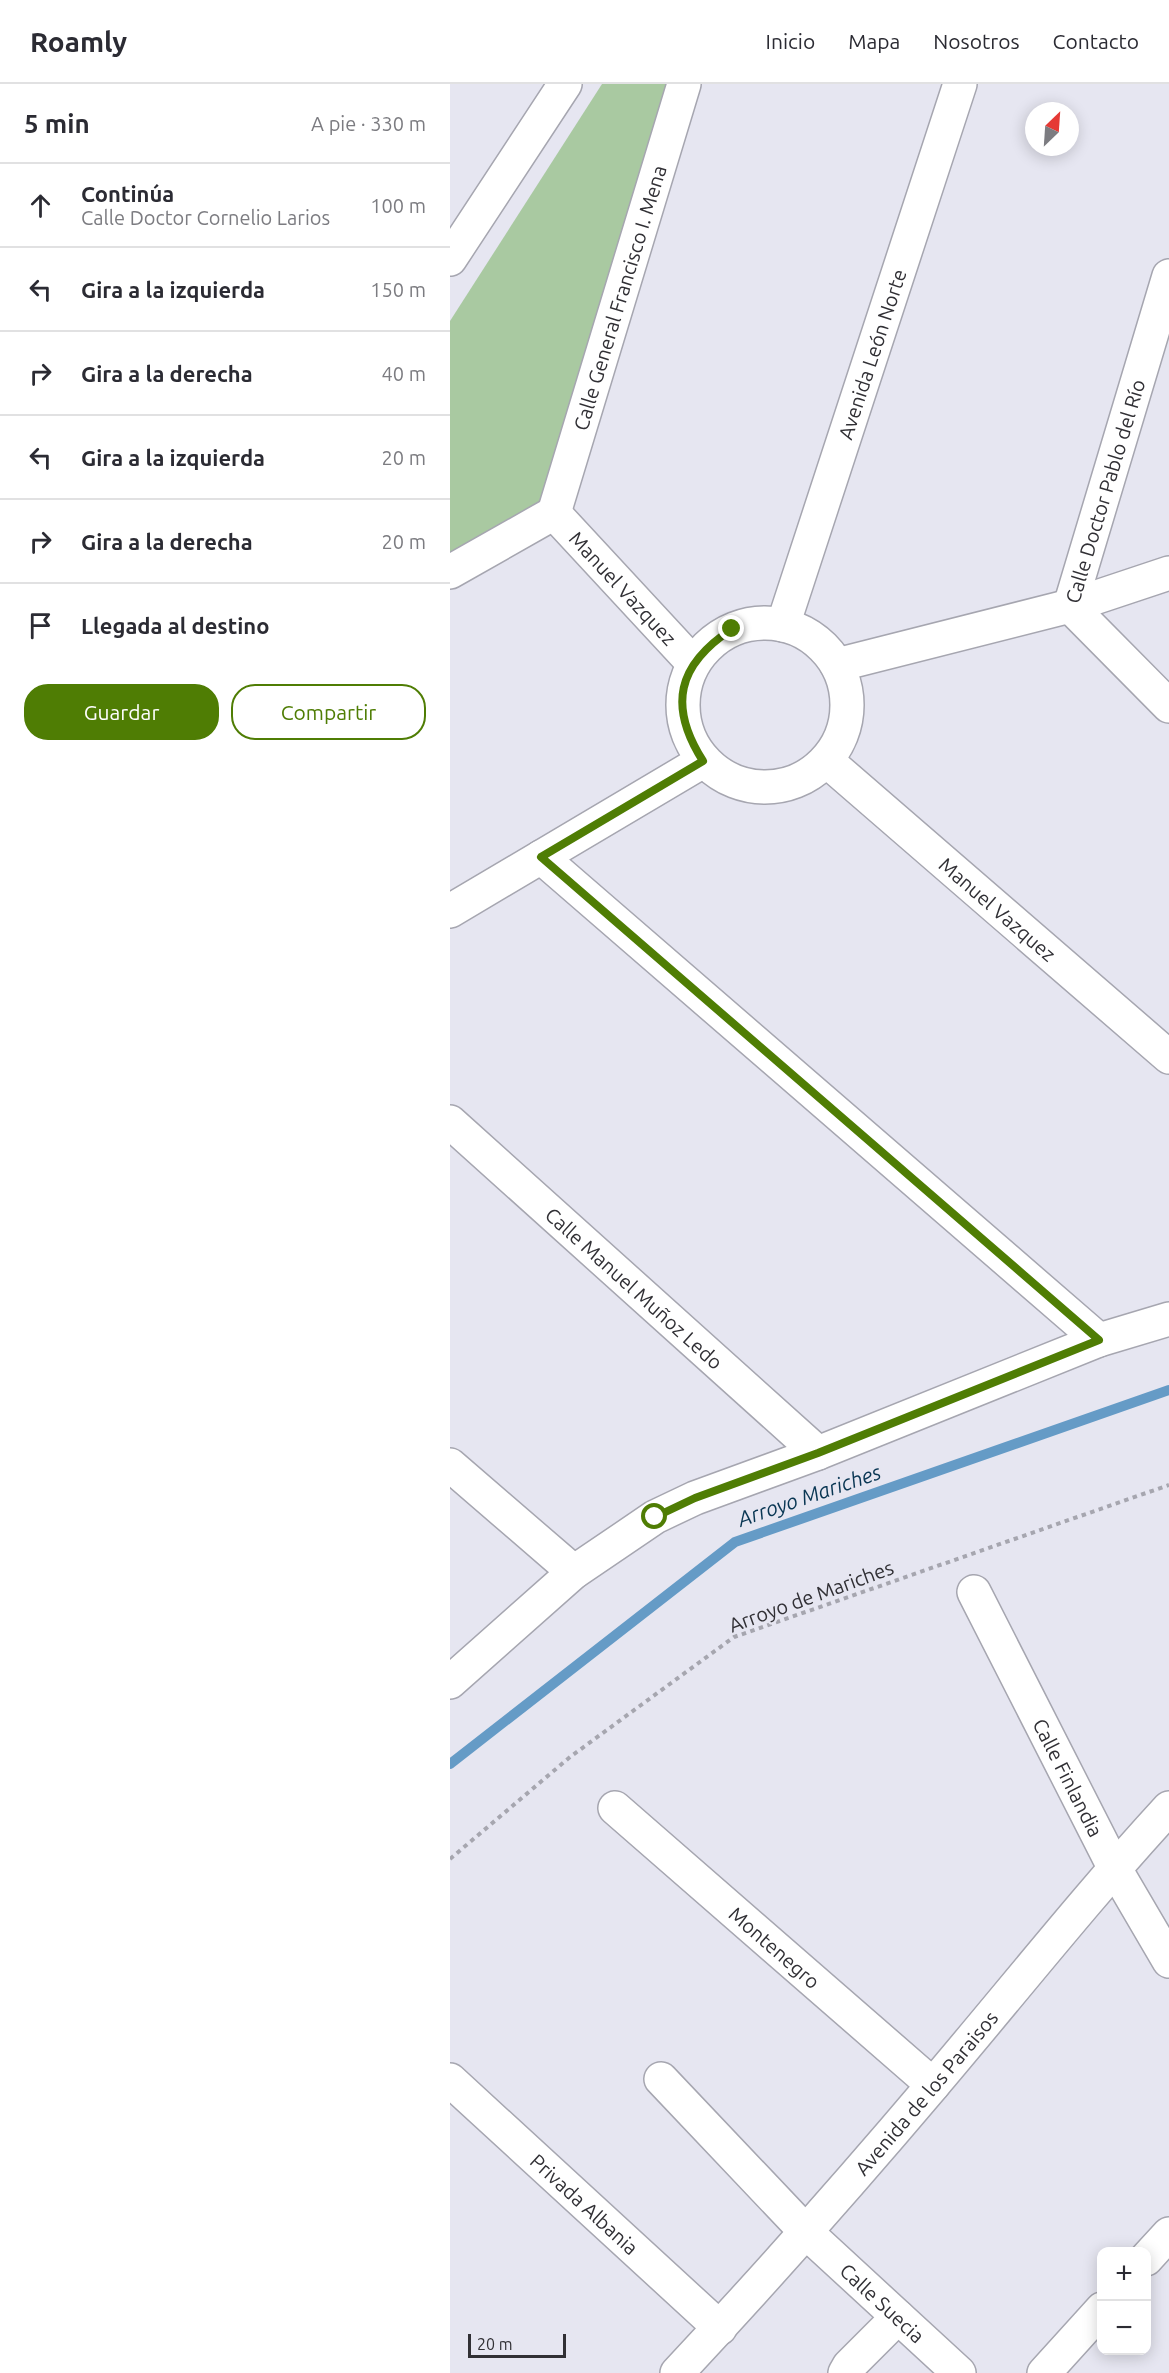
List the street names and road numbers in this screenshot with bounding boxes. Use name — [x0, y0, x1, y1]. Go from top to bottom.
street label: Calle General Francisco I. Mena — [568, 162, 670, 433]
street label: Avenida León Norte — [833, 266, 910, 442]
street label: Calle Doctor Pablo del Río — [1060, 376, 1149, 606]
street label: Manuel Vazquez — [565, 526, 682, 649]
street label: Manuel Vazquez — [935, 852, 1061, 966]
street label: Calle Manuel Muñoz Ledo — [541, 1202, 728, 1373]
street label: Arroyo de Mariches — [726, 1556, 896, 1636]
street label: Calle Finlandia — [1029, 1714, 1108, 1840]
street label: Montenegro — [725, 1902, 825, 1993]
street label: Avenida de los Paraisos — [850, 2006, 1002, 2179]
street label: Privada Albania — [526, 2149, 643, 2259]
street label: Calle Suecia — [836, 2258, 929, 2347]

